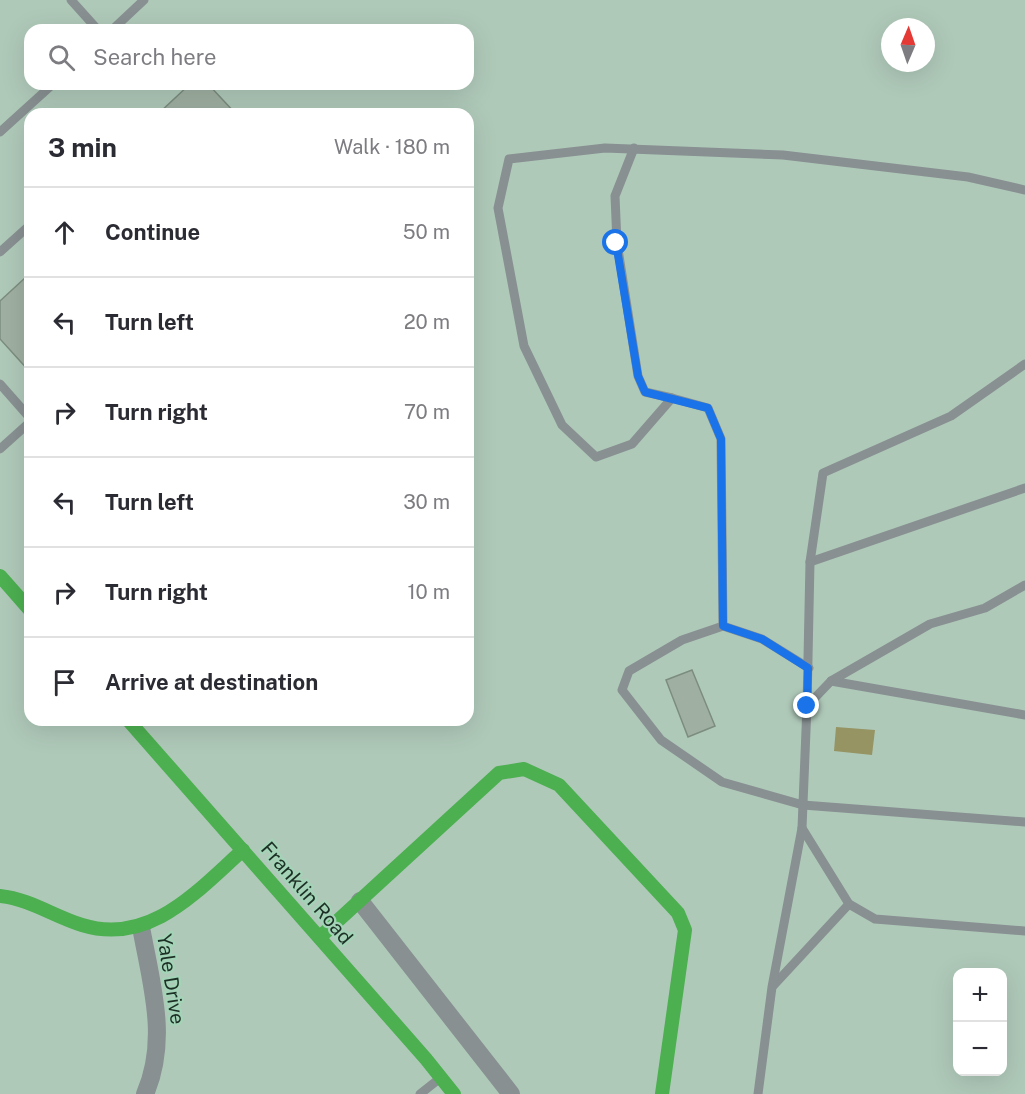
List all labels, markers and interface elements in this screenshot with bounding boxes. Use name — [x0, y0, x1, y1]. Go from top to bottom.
north arrow — [881, 18, 935, 72]
search box — [24, 24, 474, 90]
icon: search — [45, 41, 78, 74]
text: Search here — [93, 44, 217, 70]
text: 3 min — [48, 132, 117, 163]
text: Walk · 180 m — [334, 135, 450, 159]
icon: ahead — [48, 216, 81, 249]
text: Continue — [105, 219, 200, 245]
text: 50 m — [403, 220, 450, 244]
route start — [602, 229, 628, 255]
icon: left — [48, 306, 81, 339]
text: Turn left — [105, 309, 194, 335]
text: 20 m — [404, 310, 450, 334]
icon: right — [48, 396, 81, 429]
text: Turn right — [105, 399, 208, 425]
text: 70 m — [404, 400, 450, 424]
icon: left — [48, 486, 81, 519]
text: Turn left — [105, 489, 194, 515]
text: 30 m — [403, 490, 450, 514]
icon: right — [48, 576, 81, 609]
text: Turn right — [105, 579, 208, 605]
text: 10 m — [407, 580, 450, 604]
icon: arrive — [48, 666, 81, 699]
text: Arrive at destination — [105, 669, 318, 695]
route end — [793, 692, 819, 718]
street label: Franklin Road — [256, 837, 358, 949]
street label: Yale Drive — [152, 932, 190, 1026]
map controls — [953, 968, 1007, 1076]
button: + — [953, 968, 1007, 1022]
button: − — [953, 1022, 1007, 1076]

